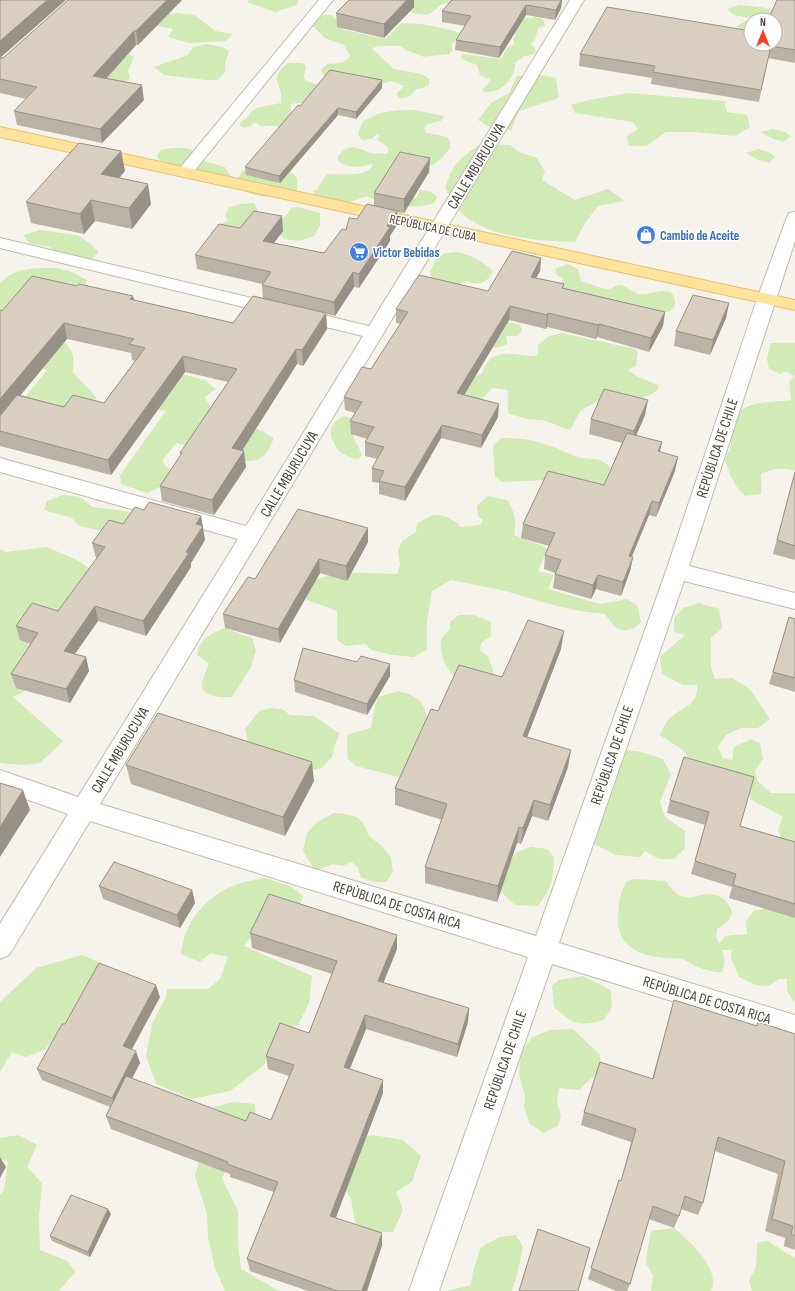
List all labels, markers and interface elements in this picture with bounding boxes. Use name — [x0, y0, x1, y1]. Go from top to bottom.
north arrow — [743, 12, 783, 52]
text: N — [760, 16, 766, 29]
street label: CALLE MBURUCUYA — [443, 119, 510, 213]
street label: REPÚBLICA DE CUBA — [388, 211, 478, 245]
shop icon: Cambio de Aceite — [635, 224, 657, 246]
place label: Cambio de Aceite — [660, 228, 740, 244]
supermarket icon: Victor Bebidas — [348, 241, 370, 263]
place label: Victor Bebidas — [373, 245, 439, 261]
street label: REPÚBLICA DE CHILE — [692, 396, 743, 500]
street label: CALLE MBURUCUYA — [256, 427, 323, 521]
street label: CALLE MBURUCUYA — [87, 703, 154, 797]
street label: REPÚBLICA DE CHILE — [587, 703, 638, 807]
street label: REPÚBLICA DE COSTA RICA — [331, 877, 464, 934]
street label: REPÚBLICA DE COSTA RICA — [641, 972, 774, 1029]
street label: REPÚBLICA DE CHILE — [480, 1008, 531, 1112]

